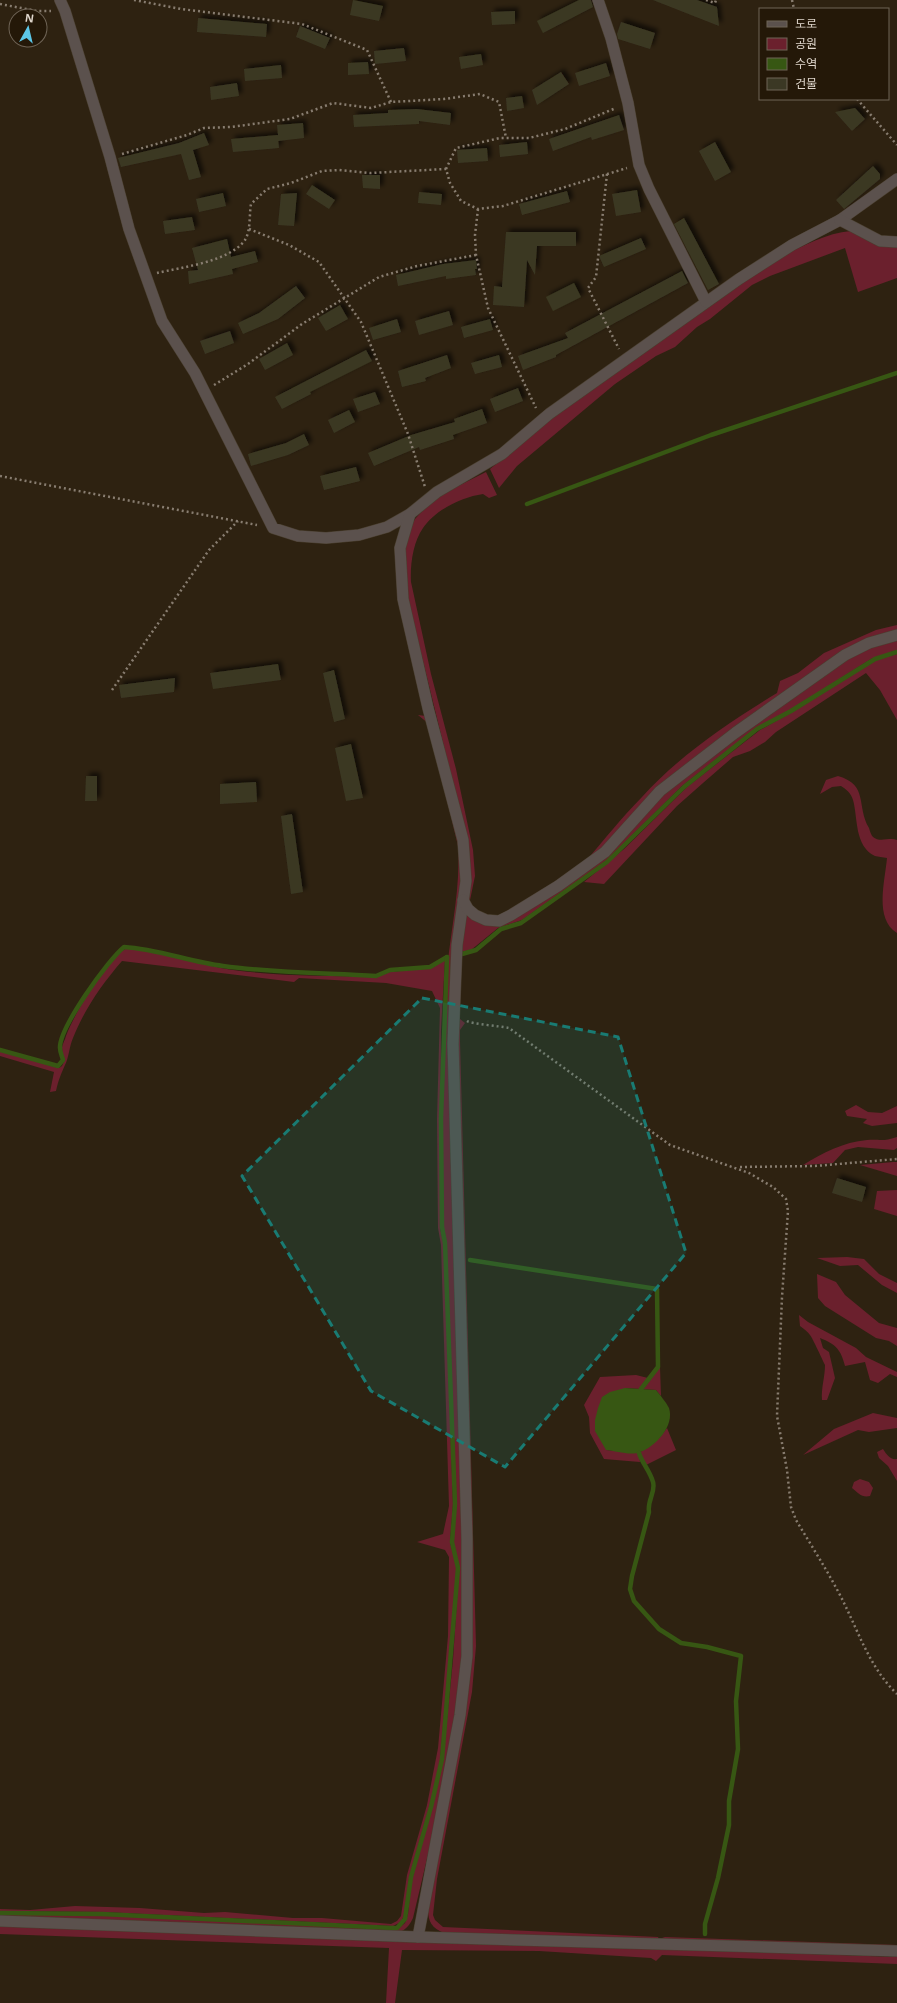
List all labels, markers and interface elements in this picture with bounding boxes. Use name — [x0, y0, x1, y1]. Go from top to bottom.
north arrow — [8, 8, 48, 48]
legend — [759, 8, 889, 100]
text: N — [24, 10, 35, 26]
text: 도로 — [795, 15, 817, 32]
text: 공원 — [795, 35, 817, 52]
text: 수역 — [795, 55, 817, 72]
text: 건물 — [795, 75, 817, 92]

